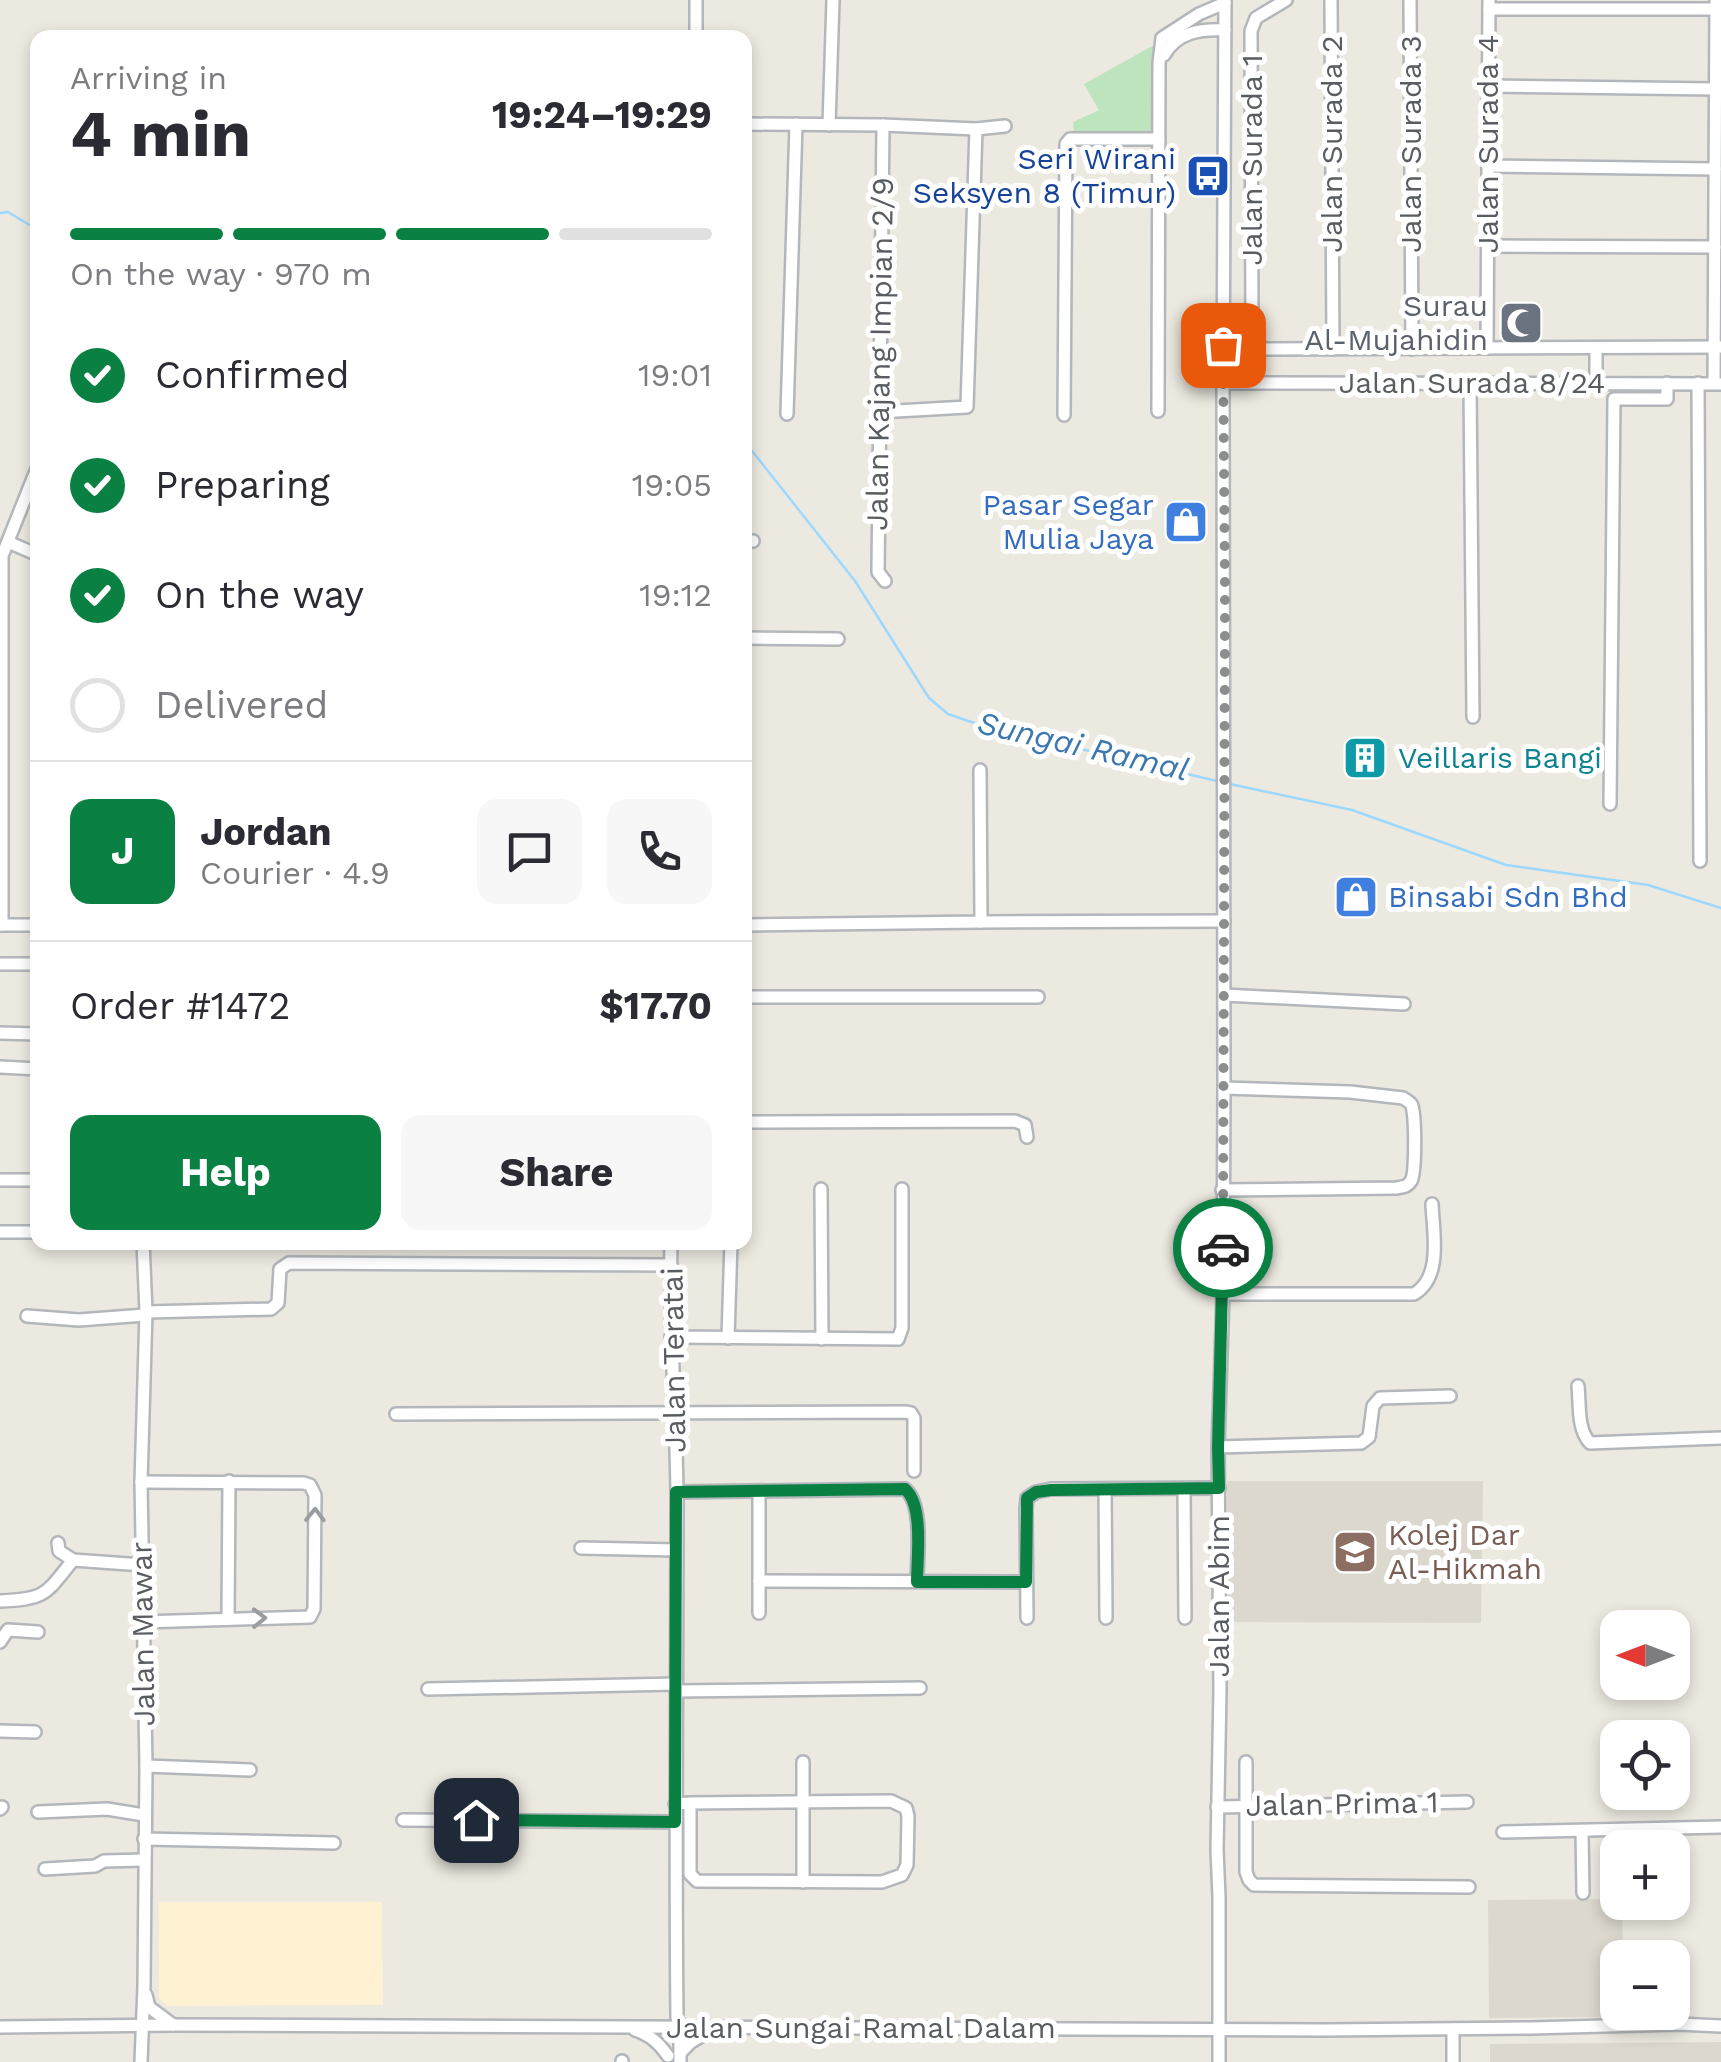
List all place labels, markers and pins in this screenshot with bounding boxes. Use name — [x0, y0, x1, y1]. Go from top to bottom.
place label: Seri Wirani Seksyen 8 (Timur) — [913, 141, 1176, 210]
bus stop icon: Seri Wirani Seksyen 8 (Timur) — [1185, 153, 1231, 199]
place label: Surau Al-Mujahidin — [1304, 288, 1488, 357]
mosque icon: Surau Al-Mujahidin — [1498, 300, 1544, 346]
pin — [1181, 303, 1266, 388]
place label: Pasar Segar Mulia Jaya — [982, 487, 1154, 556]
shop icon: Pasar Segar Mulia Jaya — [1163, 499, 1209, 545]
building icon: Veillaris Bangi — [1342, 735, 1388, 781]
place label: Veillaris Bangi — [1398, 740, 1602, 775]
shop icon: Binsabi Sdn Bhd — [1333, 874, 1379, 920]
place label: Binsabi Sdn Bhd — [1388, 879, 1628, 914]
place label: Kolej Dar Al-Hikmah — [1388, 1517, 1542, 1586]
school or university icon: Kolej Dar Al-Hikmah — [1332, 1529, 1378, 1575]
pin — [434, 1778, 519, 1863]

